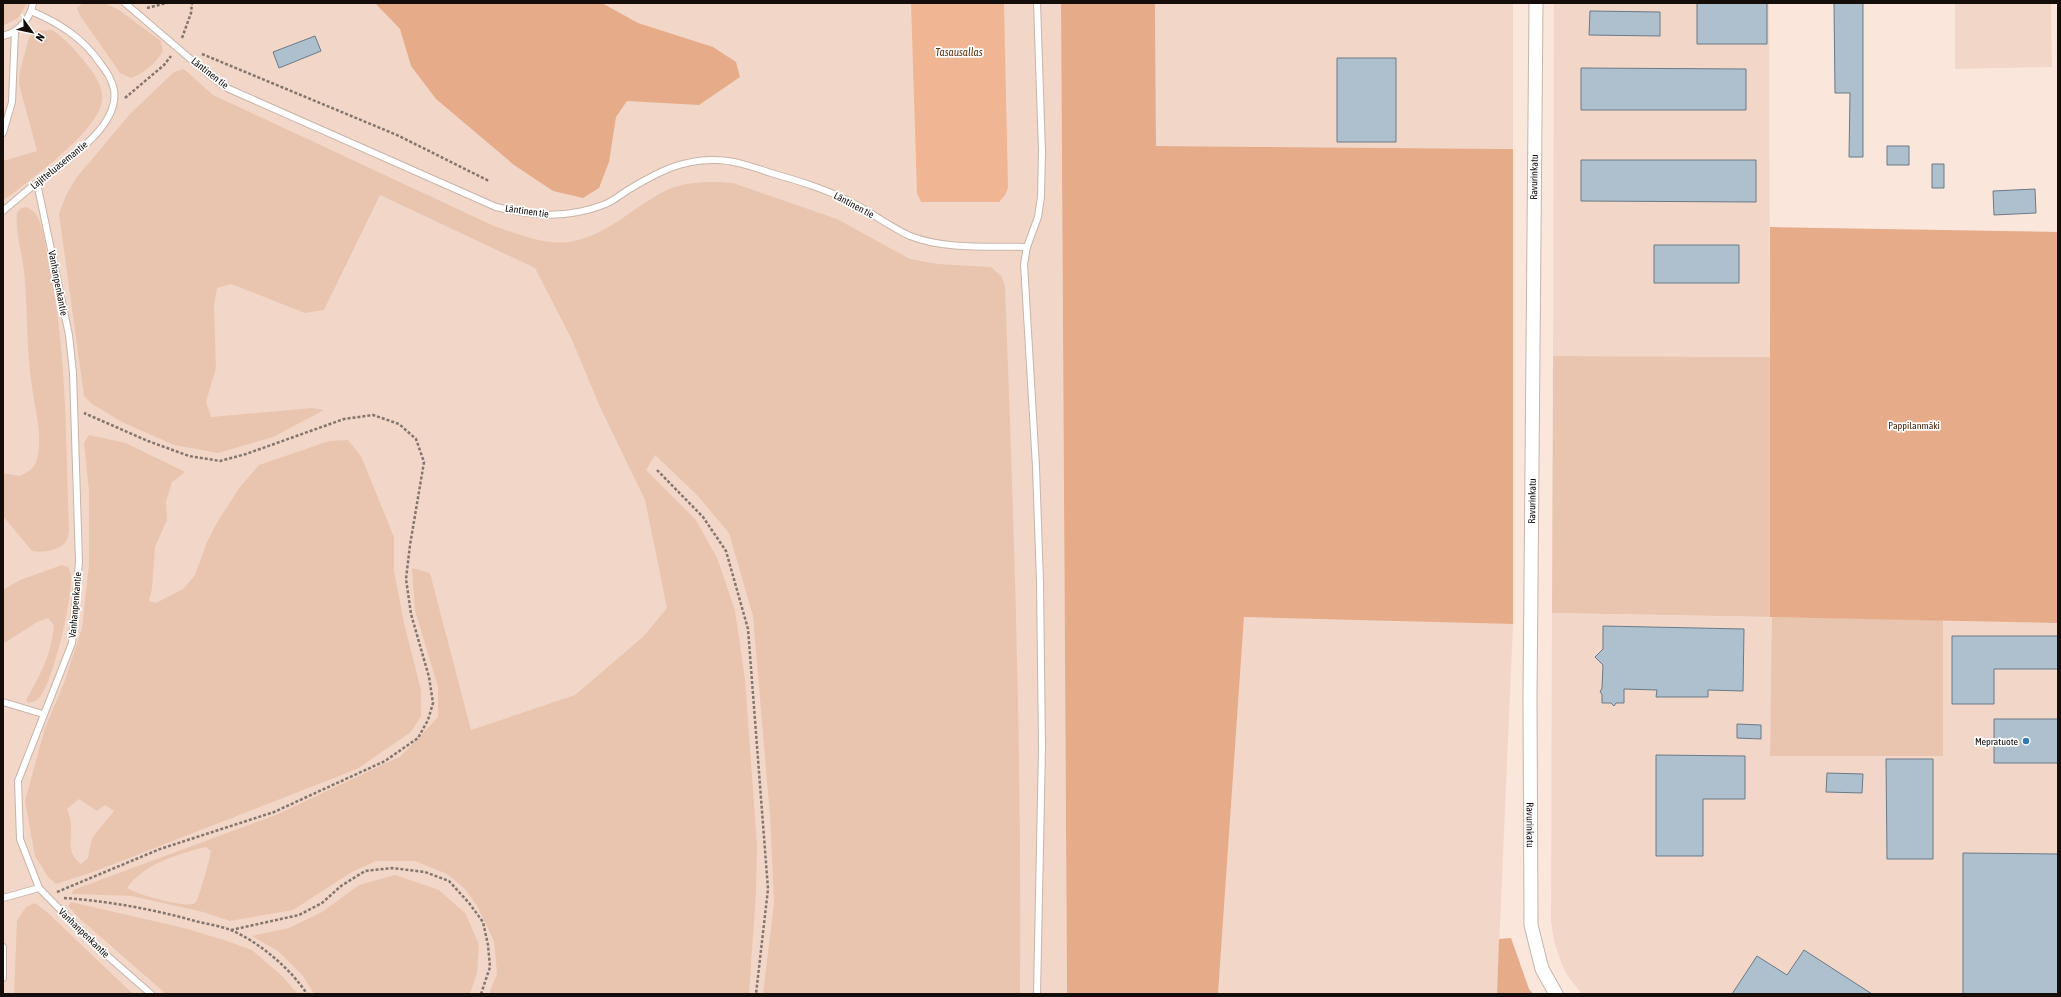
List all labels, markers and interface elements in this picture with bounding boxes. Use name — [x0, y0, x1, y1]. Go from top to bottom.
north arrow — [12, 12, 52, 52]
text: N — [34, 31, 47, 43]
water label: Tasausallas — [935, 46, 983, 58]
street label: Läntinen tie — [189, 55, 231, 91]
street label: Lajitteluasemantie — [28, 138, 90, 191]
street label: Ravurinkatu — [1528, 154, 1540, 200]
street label: Läntinen tie — [832, 190, 876, 220]
street label: Läntinen tie — [505, 202, 550, 220]
street label: Vanhanpenkantie — [46, 249, 70, 317]
park label: Pappilanmäki — [1888, 420, 1940, 431]
street label: Ravurinkatu — [1526, 478, 1538, 524]
street label: Vanhanpenkantie — [67, 571, 83, 638]
place label: Mepratuote — [1975, 736, 2018, 747]
marker: Mepratuote — [2021, 736, 2031, 746]
street label: Ravurinkatu — [1525, 802, 1536, 848]
street label: Vanhanpenkantie — [56, 906, 112, 960]

